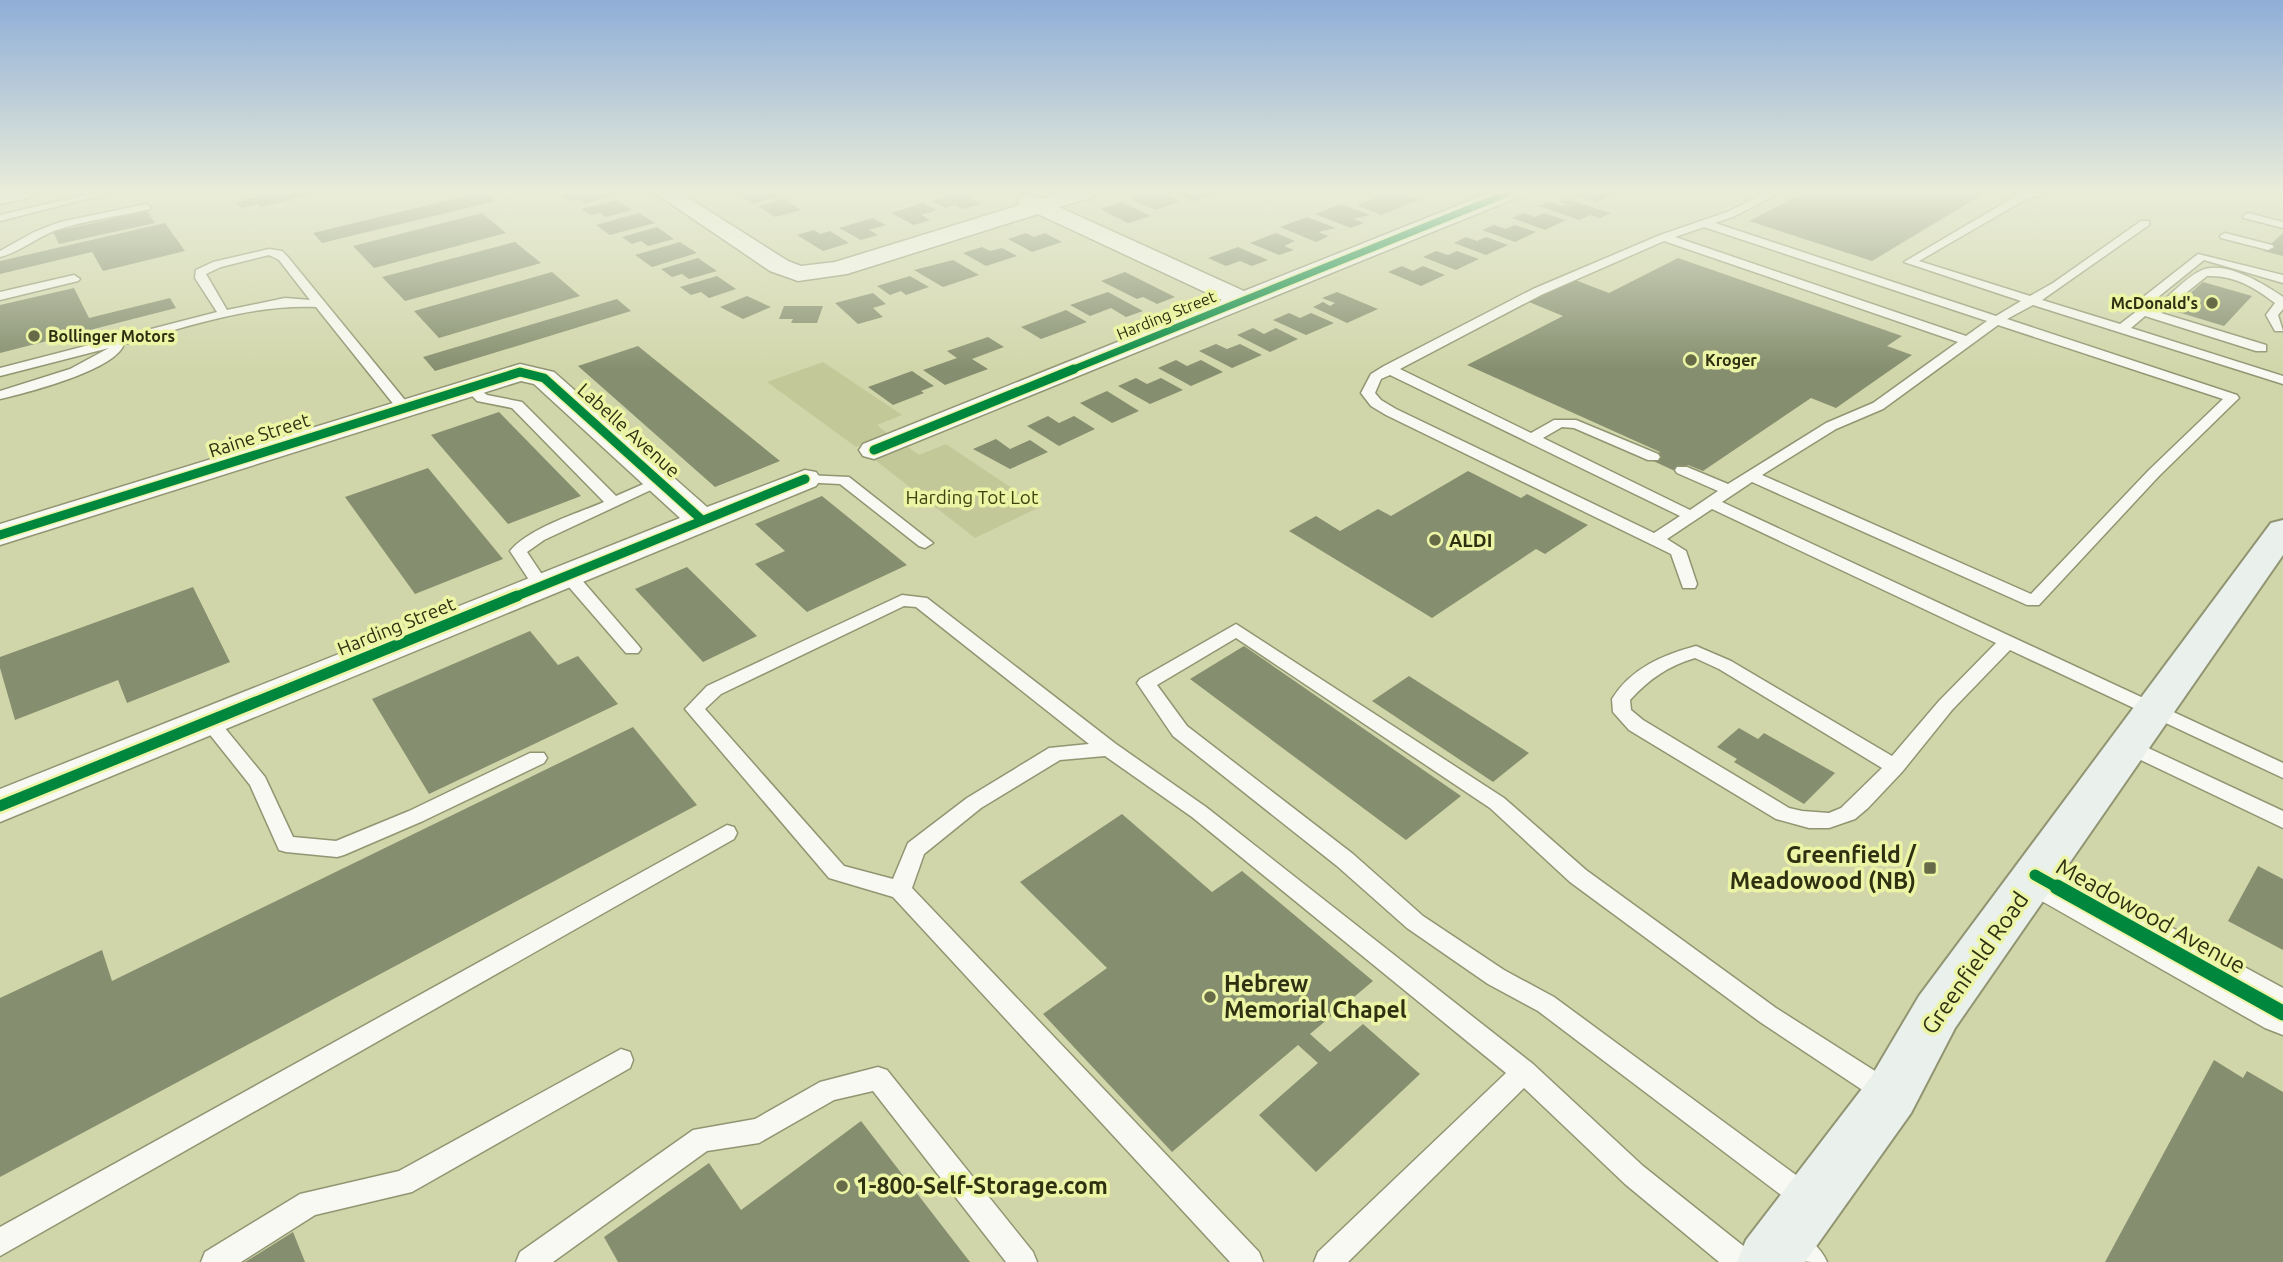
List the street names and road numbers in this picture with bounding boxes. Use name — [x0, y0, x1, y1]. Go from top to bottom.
street label: Harding Street — [1114, 287, 1219, 343]
street label: Labelle Avenue — [573, 378, 685, 482]
street label: Raine Street — [206, 408, 313, 462]
street label: Harding Street — [334, 592, 459, 660]
street label: Meadowood Avenue — [2052, 853, 2250, 978]
street label: Greenfield Road — [1916, 887, 2033, 1038]

